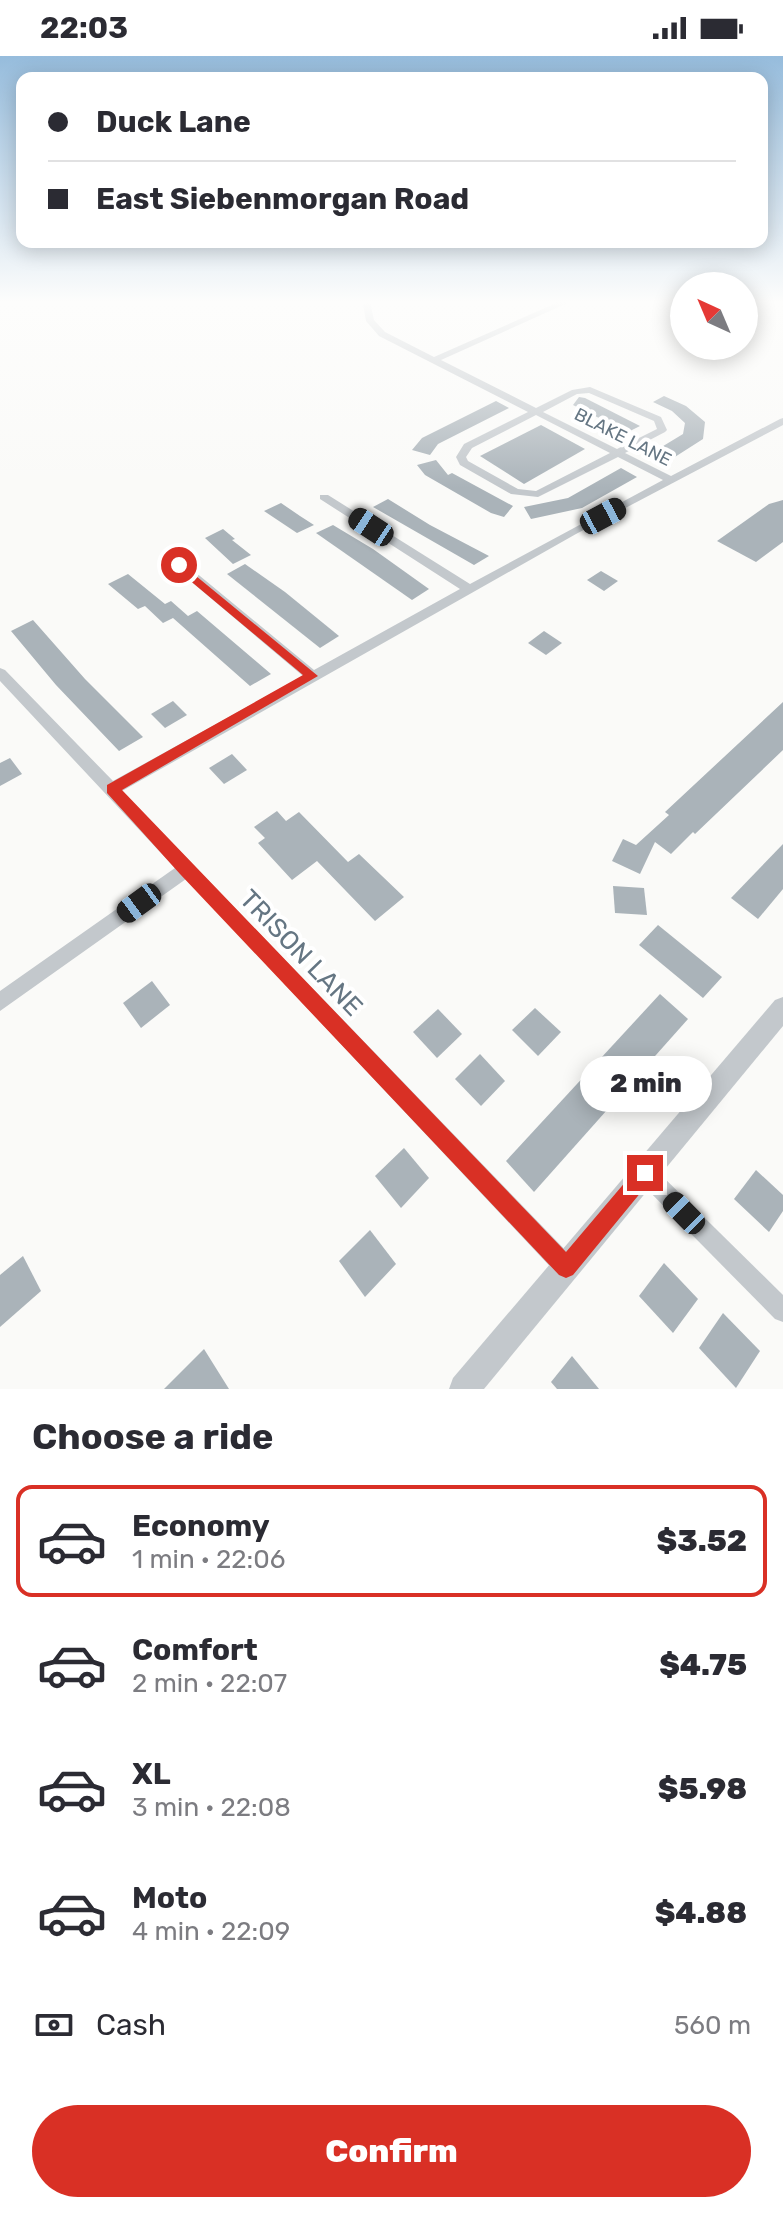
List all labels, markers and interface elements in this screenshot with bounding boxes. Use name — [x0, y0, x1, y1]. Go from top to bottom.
text: 22:03 — [40, 10, 128, 46]
text: Duck Lane — [96, 104, 251, 140]
text: East Siebenmorgan Road — [96, 181, 469, 217]
north arrow — [670, 272, 758, 360]
map controls — [670, 272, 758, 360]
street label: BLAKE LANE — [571, 403, 675, 471]
car — [576, 494, 630, 538]
car — [344, 504, 398, 550]
route start — [161, 547, 197, 583]
car — [113, 879, 165, 927]
street label: TRISON LANE — [233, 884, 369, 1022]
callout: 2 min — [579, 1057, 711, 1113]
text: 2 min — [610, 1068, 682, 1099]
route end — [627, 1155, 663, 1191]
car — [659, 1188, 709, 1238]
text: Choose a ride — [32, 1415, 273, 1458]
icon: car — [36, 1505, 108, 1577]
text: Economy — [132, 1508, 270, 1544]
text: $3.52 — [657, 1523, 747, 1559]
text: 1 min · 22:06 — [132, 1544, 285, 1575]
icon: car — [36, 1629, 108, 1701]
text: Comfort — [132, 1632, 258, 1668]
text: $4.75 — [659, 1647, 747, 1683]
text: 2 min · 22:07 — [132, 1668, 287, 1699]
icon: car — [36, 1753, 108, 1825]
text: XL — [132, 1756, 171, 1792]
text: $5.98 — [658, 1771, 747, 1807]
text: 3 min · 22:08 — [132, 1792, 291, 1823]
icon: car — [36, 1877, 108, 1949]
text: Moto — [132, 1880, 207, 1916]
text: $4.88 — [655, 1895, 747, 1931]
text: 4 min · 22:09 — [132, 1916, 290, 1947]
icon: cash — [32, 2003, 76, 2047]
text: Cash — [96, 2007, 166, 2043]
text: 560 m — [674, 2010, 751, 2041]
button: Confirm — [32, 2105, 751, 2197]

